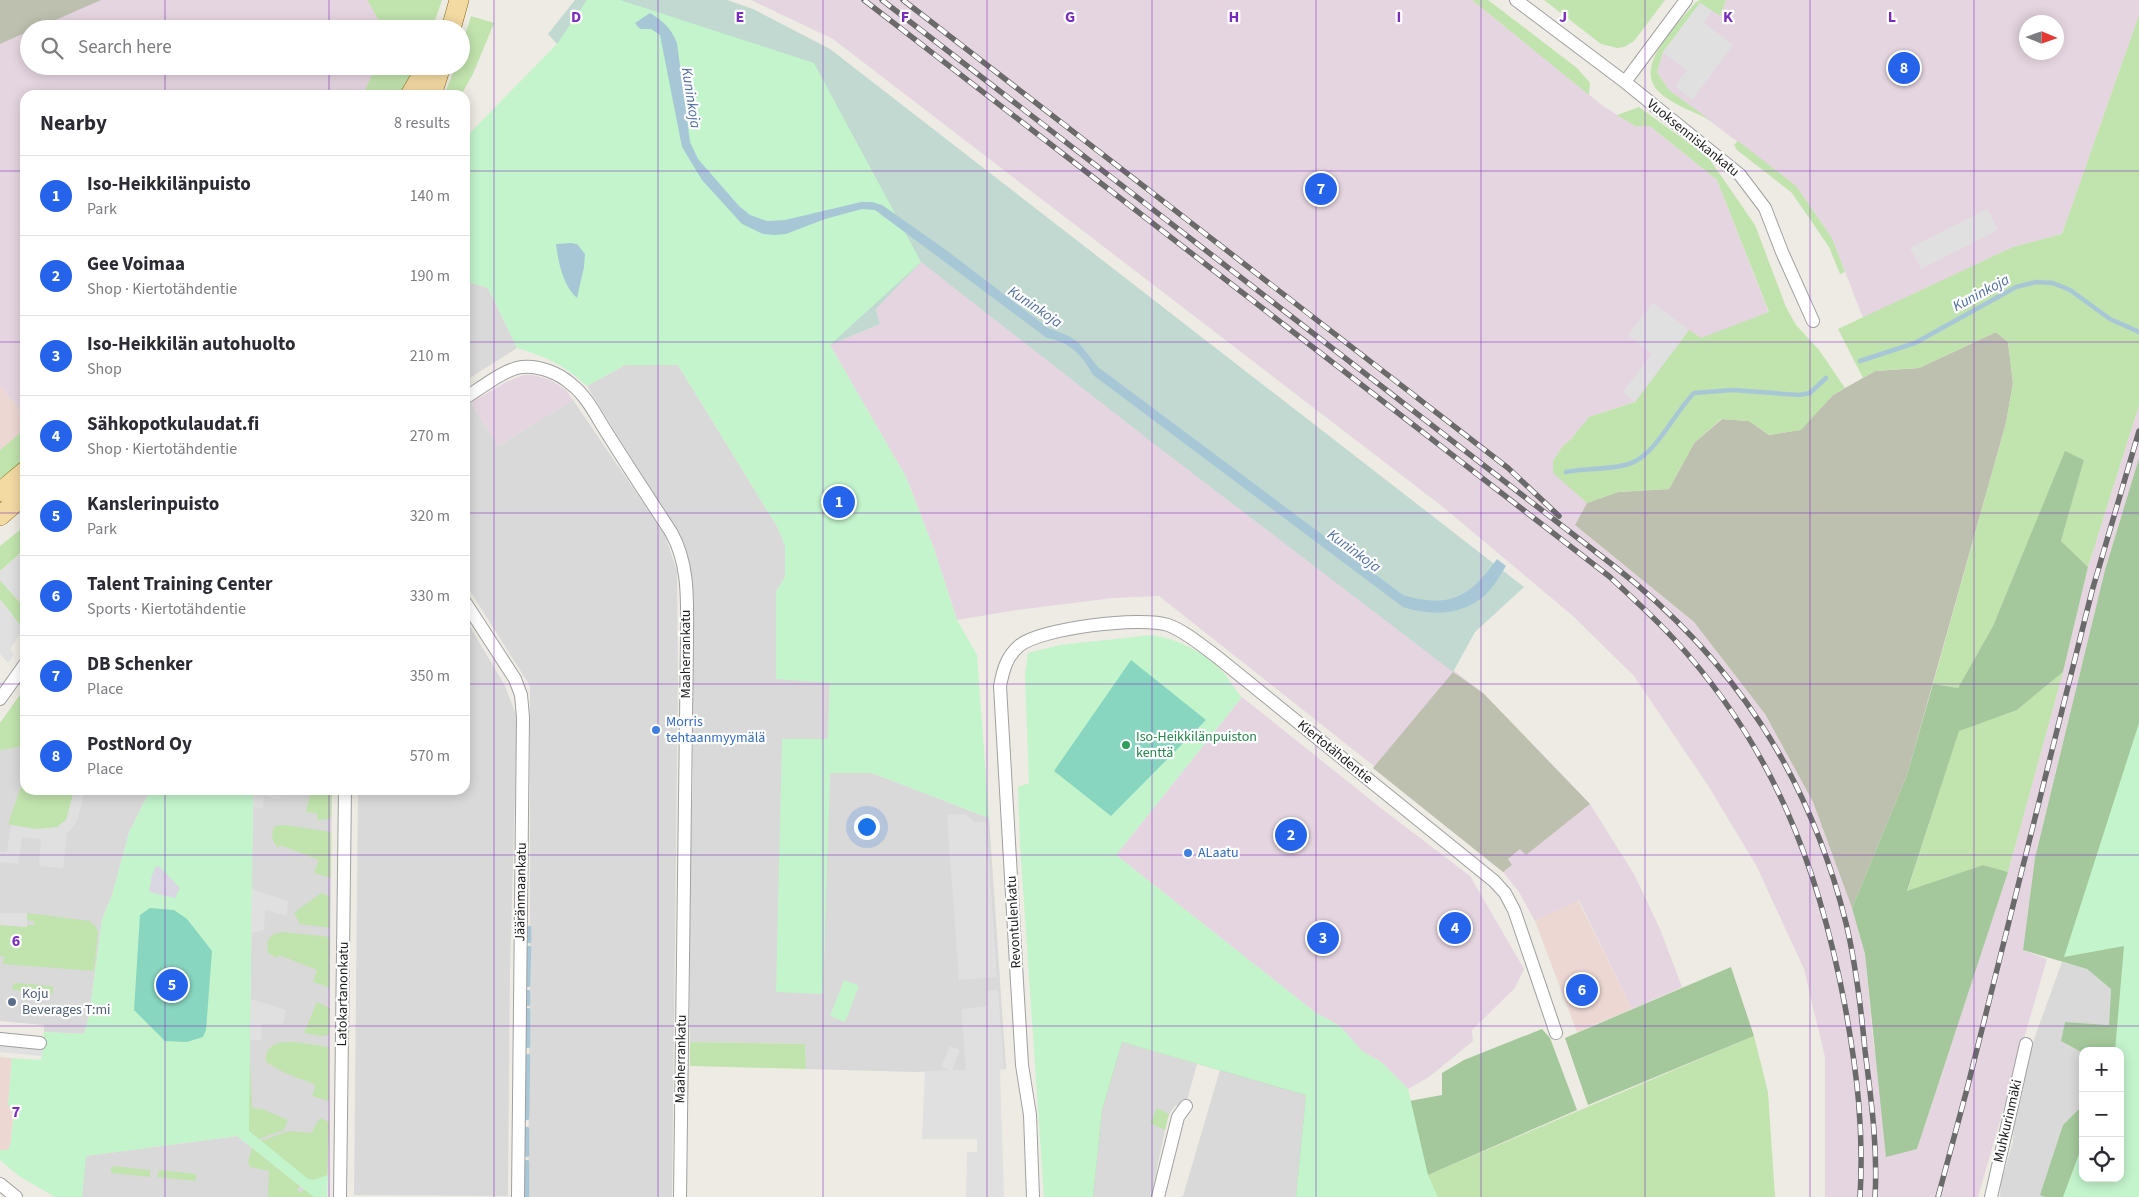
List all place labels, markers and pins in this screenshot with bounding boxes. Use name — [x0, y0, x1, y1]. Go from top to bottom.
pin: 8 — [1888, 49, 1920, 87]
pin: 7 — [1305, 170, 1337, 208]
pin: 1 — [823, 483, 855, 521]
place label: Morris tehtaanmyymälä — [666, 712, 765, 748]
marker: Morris tehtaanmyymälä — [650, 724, 662, 736]
place label: Iso-Heikkilänpuiston kenttä — [1136, 727, 1257, 763]
marker: Iso-Heikkilänpuiston kenttä — [1120, 739, 1132, 751]
pin: 2 — [1275, 816, 1307, 854]
place label: ALaatu — [1198, 843, 1239, 863]
marker: ALaatu — [1182, 847, 1194, 859]
pin: 4 — [1439, 909, 1471, 947]
pin: 3 — [1307, 919, 1339, 957]
pin: 5 — [156, 966, 188, 1004]
pin: 6 — [1566, 971, 1598, 1009]
place label: Koju Beverages T:mi — [22, 984, 111, 1020]
marker: Koju Beverages T:mi — [6, 996, 18, 1008]

